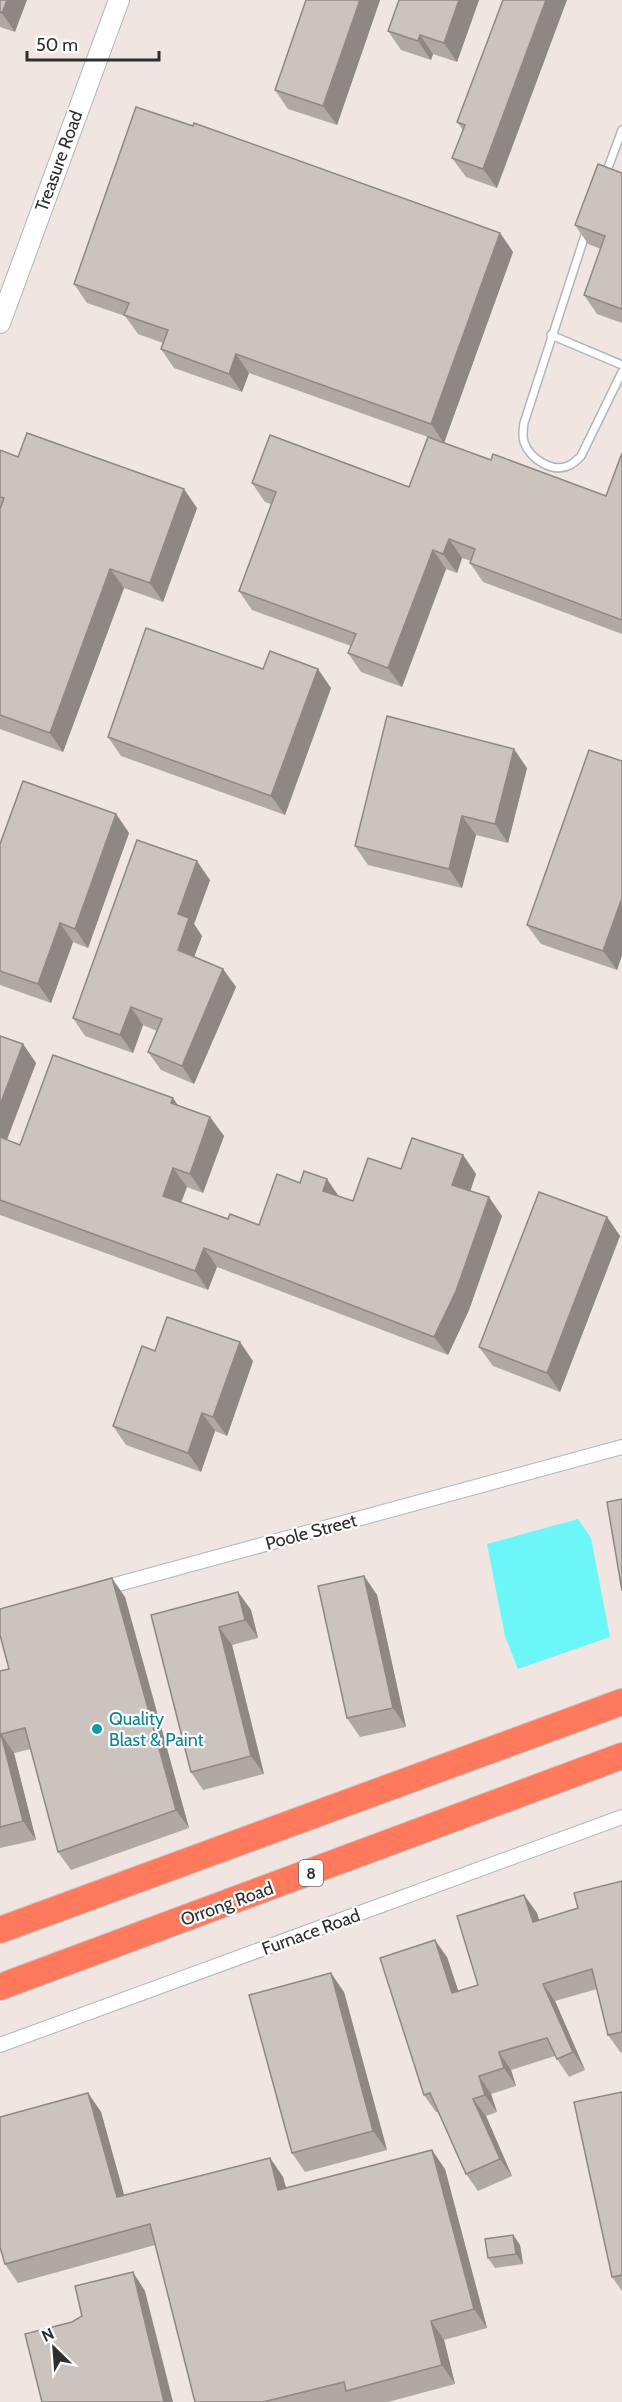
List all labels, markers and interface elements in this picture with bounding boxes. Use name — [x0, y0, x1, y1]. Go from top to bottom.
scale bar — [27, 24, 159, 62]
text: 50 m — [36, 34, 78, 56]
street label: Treasure Road — [31, 107, 87, 215]
street label: Poole Street — [263, 1509, 359, 1555]
place label: Quality Blast & Paint — [109, 1708, 204, 1751]
marker: Quality Blast & Paint — [90, 1722, 104, 1736]
road number: 8 — [299, 1860, 323, 1886]
street label: Orrong Road — [178, 1877, 276, 1931]
street label: Furnace Road — [259, 1904, 363, 1960]
north arrow — [24, 2318, 84, 2378]
text: N — [39, 2324, 57, 2346]

